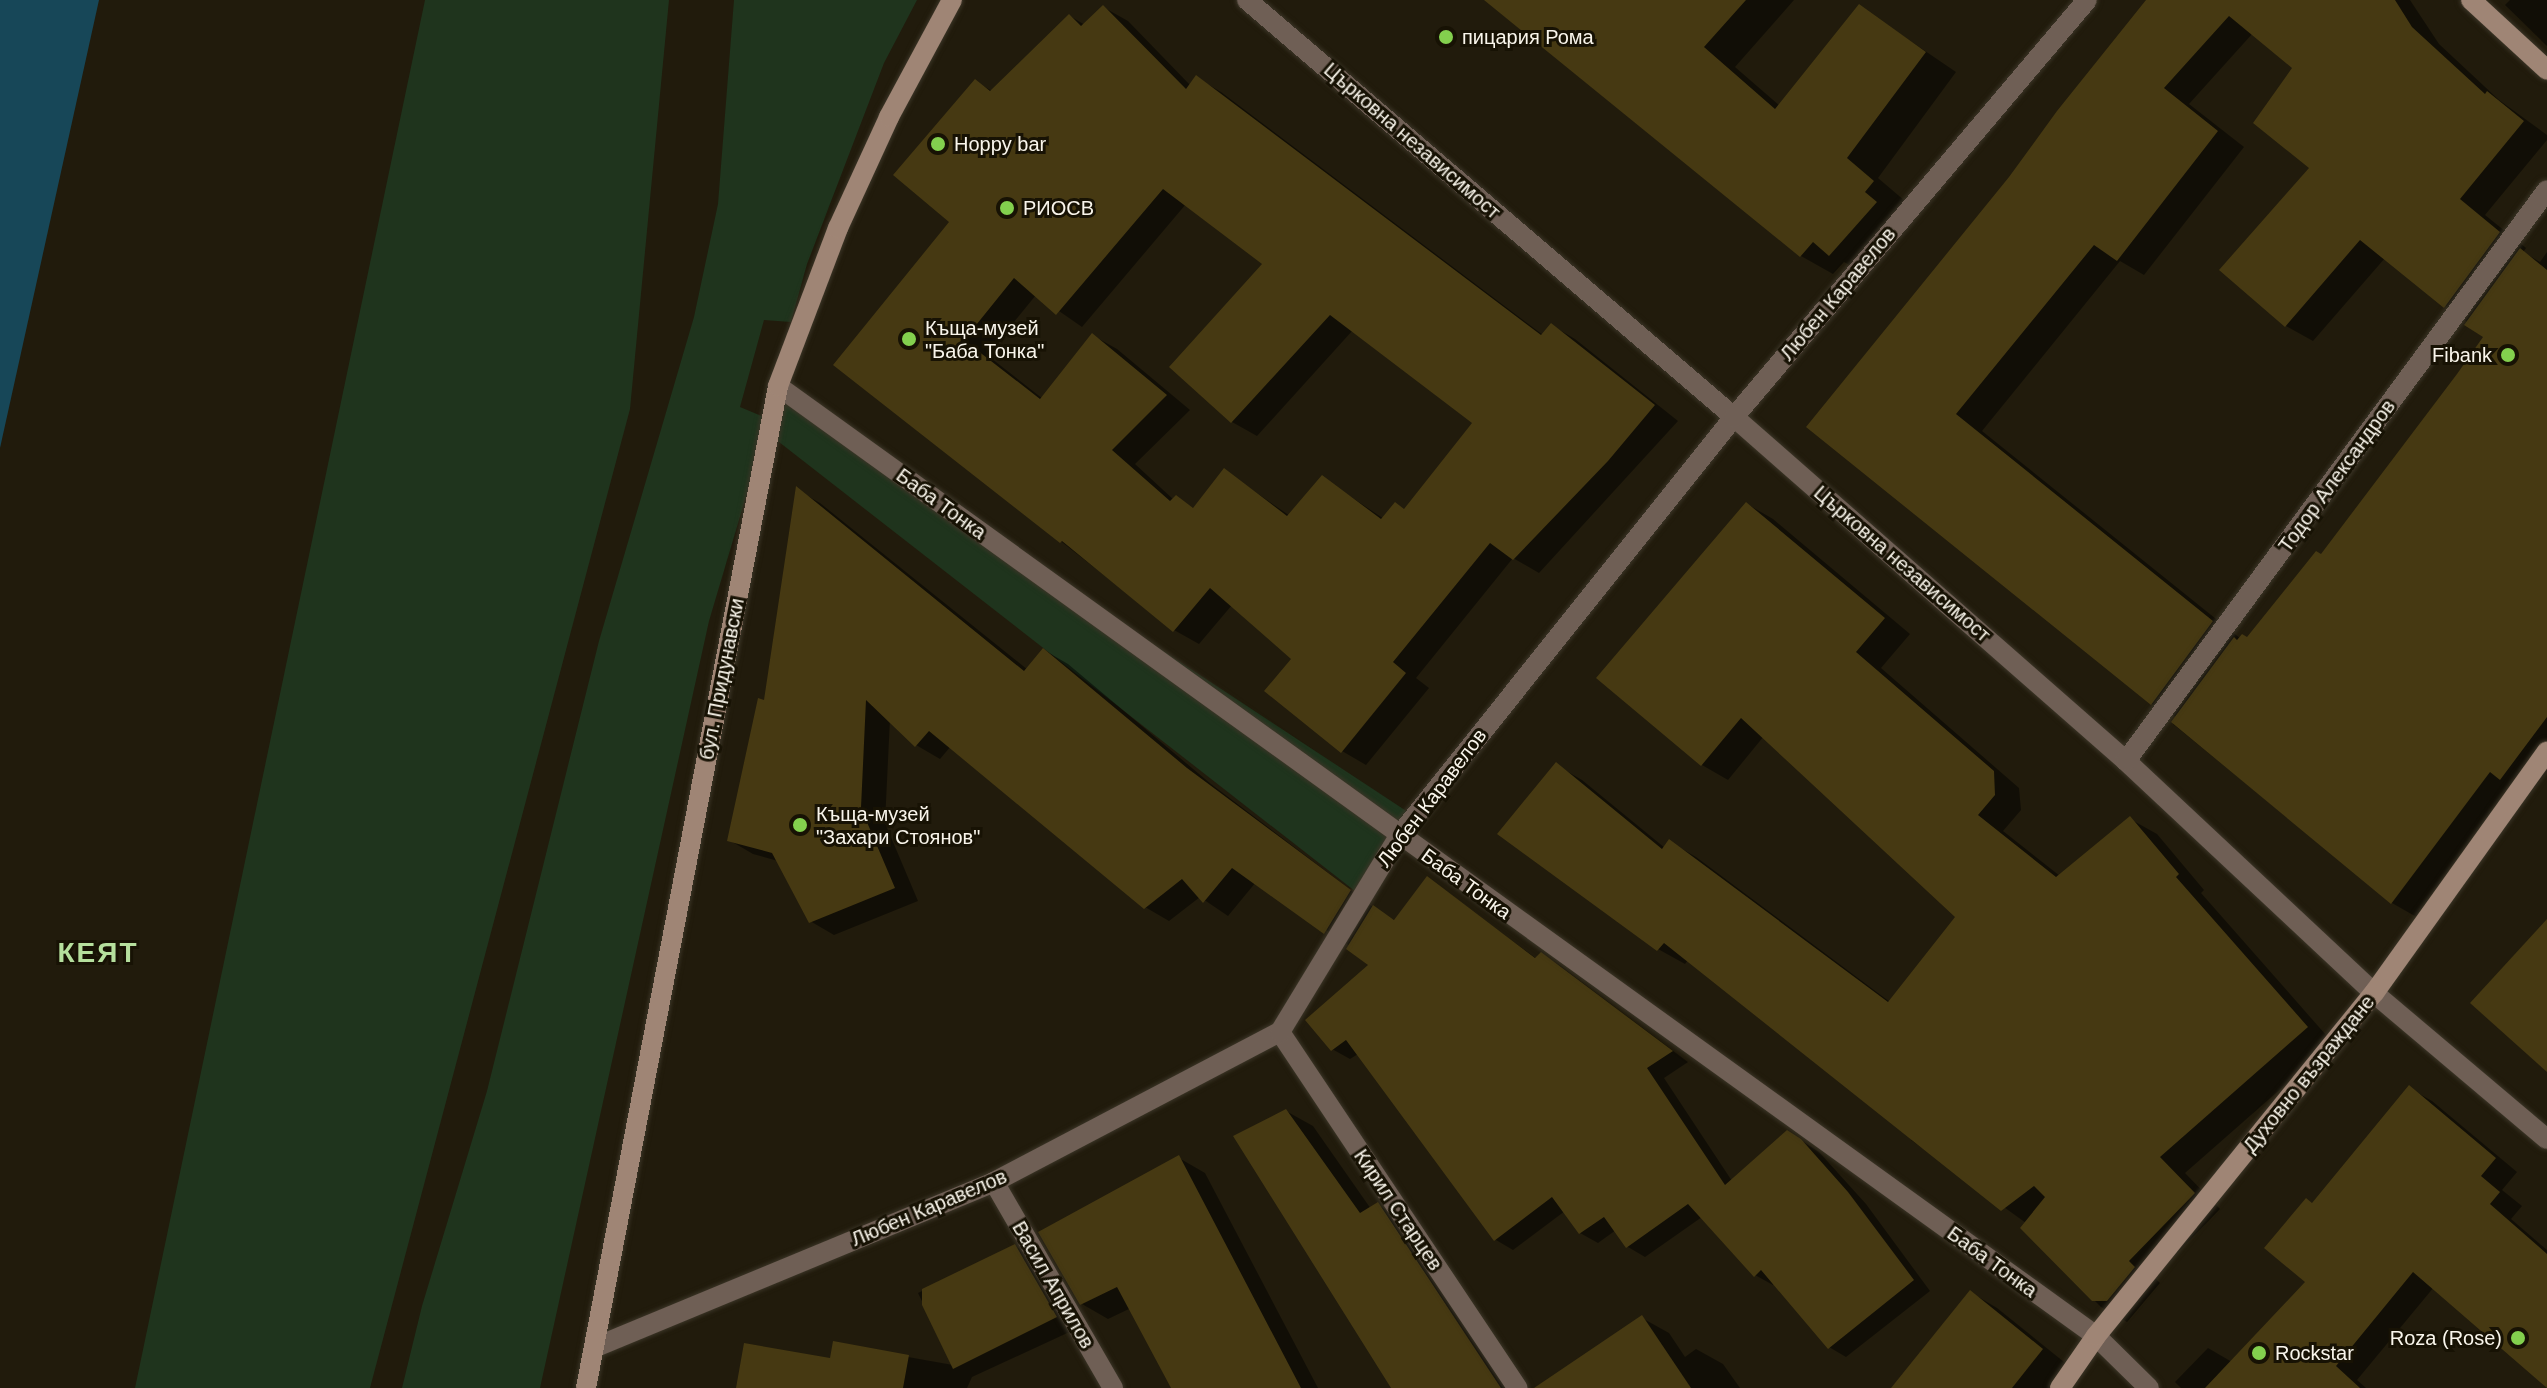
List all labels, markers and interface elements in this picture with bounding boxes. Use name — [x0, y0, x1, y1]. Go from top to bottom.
place label: пицария Рома — [1462, 25, 1594, 49]
marker: пицария Рома — [1437, 28, 1455, 46]
street label: Църковна независимост — [1319, 58, 1505, 224]
place label: Hoppy bar — [954, 132, 1046, 156]
marker: Hoppy bar — [929, 135, 947, 153]
place label: РИОСВ — [1023, 196, 1094, 220]
marker: РИОСВ — [998, 199, 1016, 217]
street label: Любен Каравелов — [1775, 222, 1901, 366]
place label: Къща-музей "Баба Тонка" — [925, 316, 1044, 363]
marker: Къща-музей "Баба Тонка" — [900, 330, 918, 348]
place label: Fibank — [2432, 343, 2492, 367]
marker: Fibank — [2499, 346, 2517, 364]
street label: Тодор Александров — [2274, 395, 2400, 557]
street label: Баба Тонка — [891, 463, 991, 545]
street label: Църковна независимост — [1809, 481, 1995, 647]
street label: бул. Придунавски — [695, 596, 749, 762]
street label: Любен Каравелов — [1372, 724, 1492, 872]
place label: Къща-музей "Захари Стоянов" — [816, 802, 980, 849]
marker: Къща-музей "Захари Стоянов" — [791, 816, 809, 834]
street label: Баба Тонка — [1416, 843, 1516, 925]
district label: КЕЯТ — [58, 936, 138, 970]
street label: Духовно възраждане — [2238, 991, 2380, 1157]
street label: Кирил Старцев — [1349, 1145, 1447, 1275]
street label: Любен Каравелов — [848, 1164, 1010, 1252]
street label: Васил Априлов — [1007, 1217, 1099, 1353]
street label: Баба Тонка — [1942, 1221, 2042, 1303]
place label: Roza (Rose) — [2390, 1326, 2502, 1350]
marker: Roza (Rose) — [2509, 1329, 2527, 1347]
place label: Rockstar — [2275, 1341, 2354, 1365]
marker: Rockstar — [2250, 1344, 2268, 1362]

